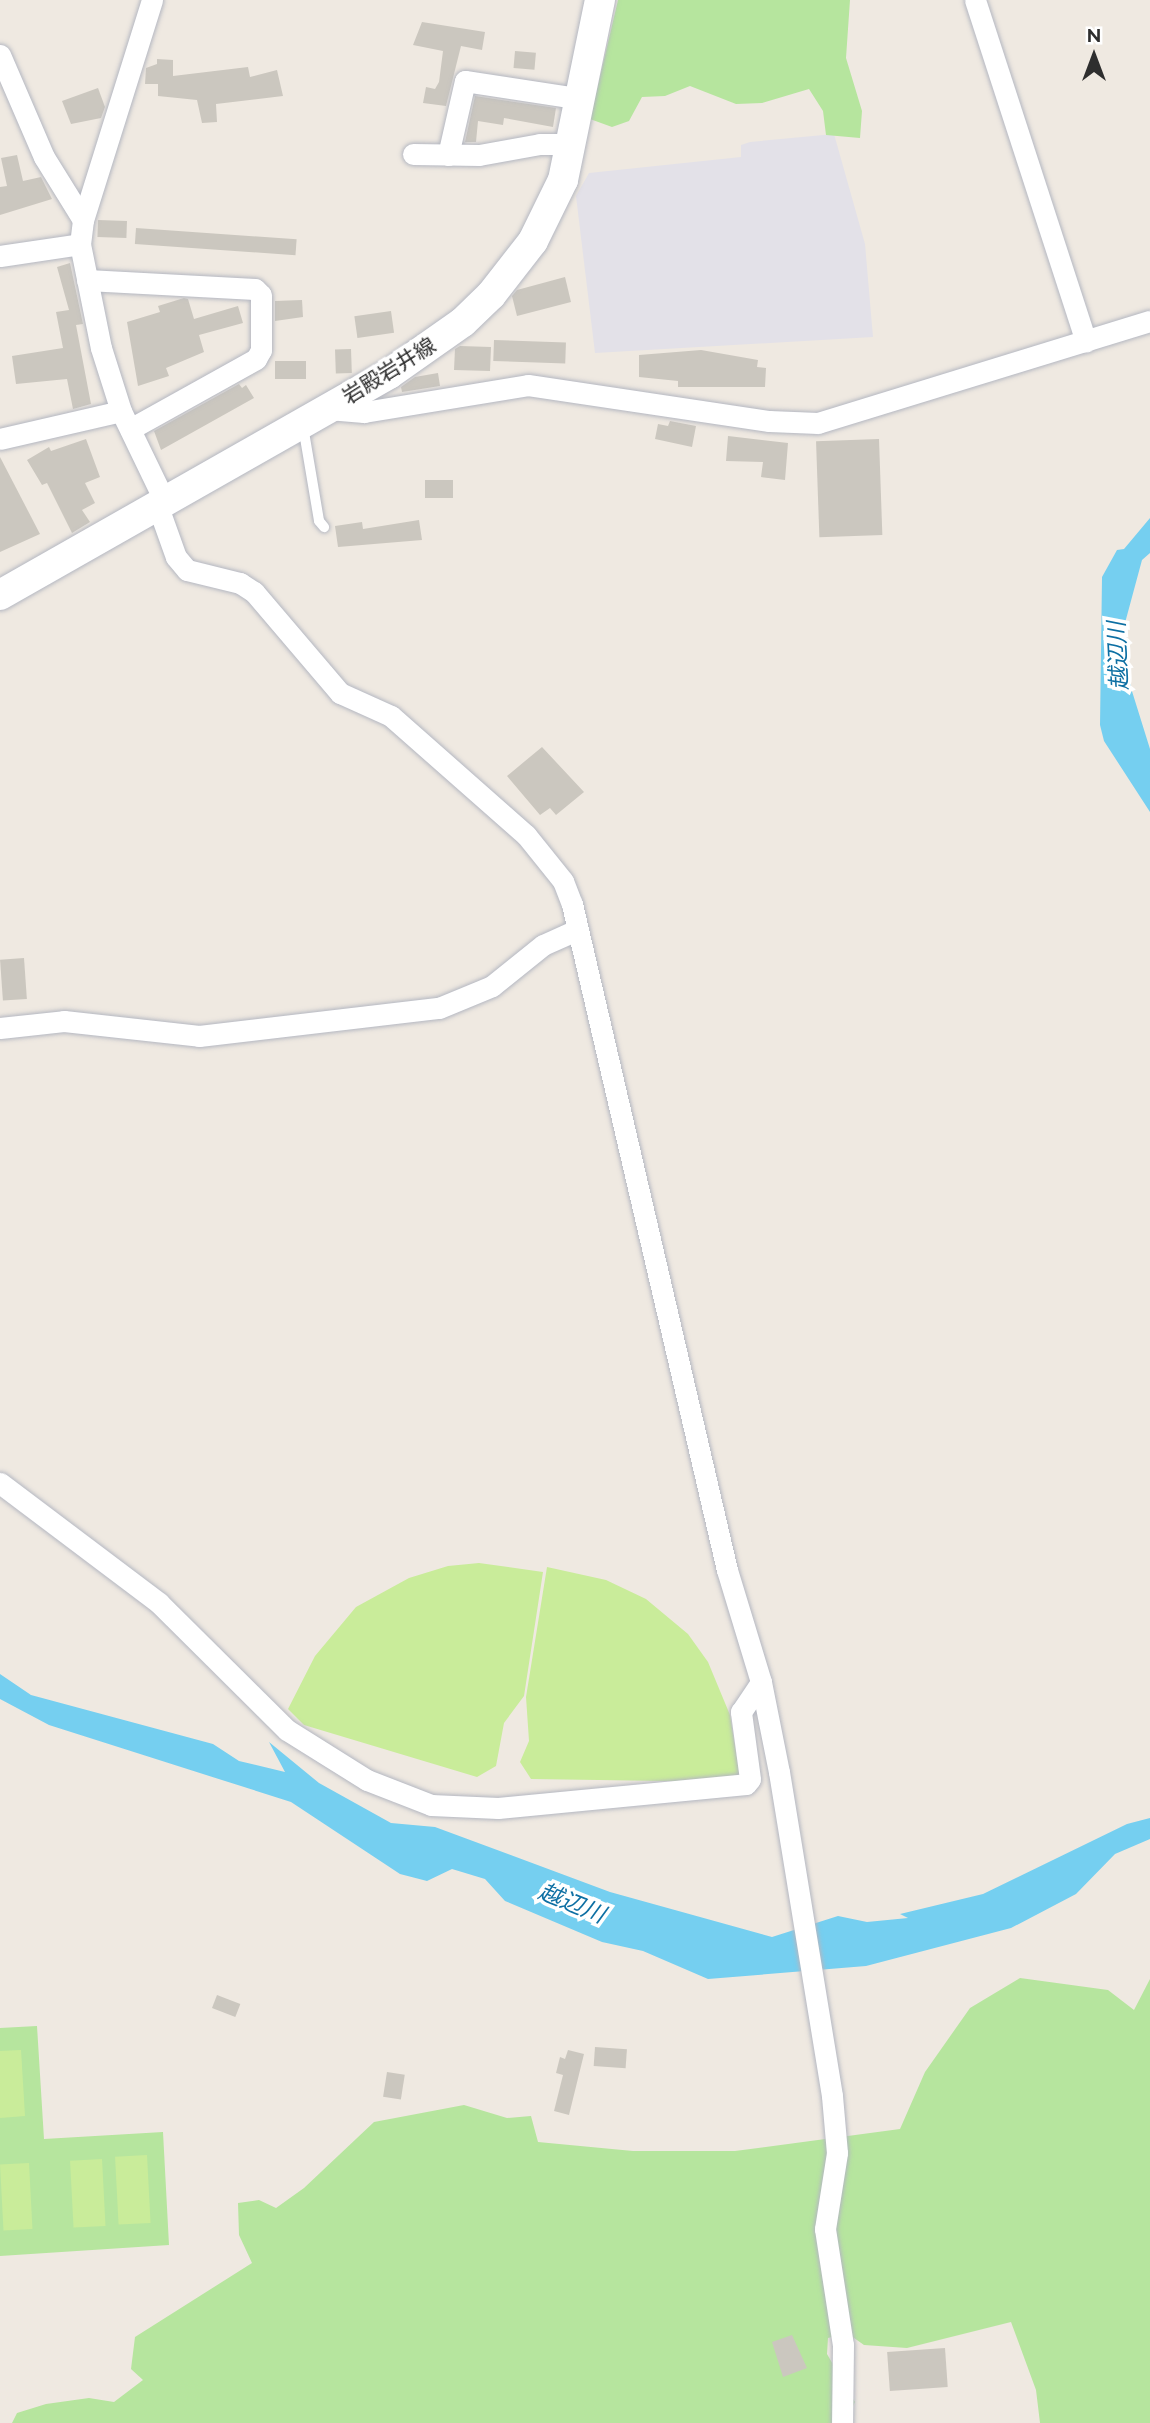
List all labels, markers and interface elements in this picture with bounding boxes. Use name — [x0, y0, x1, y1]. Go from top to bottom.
north arrow — [1059, 21, 1129, 91]
text: N — [1087, 24, 1101, 46]
street label: 岩殿岩井線 — [338, 332, 440, 410]
water label: 越辺川 — [1102, 621, 1134, 691]
water label: 越辺川 — [535, 1877, 609, 1929]

